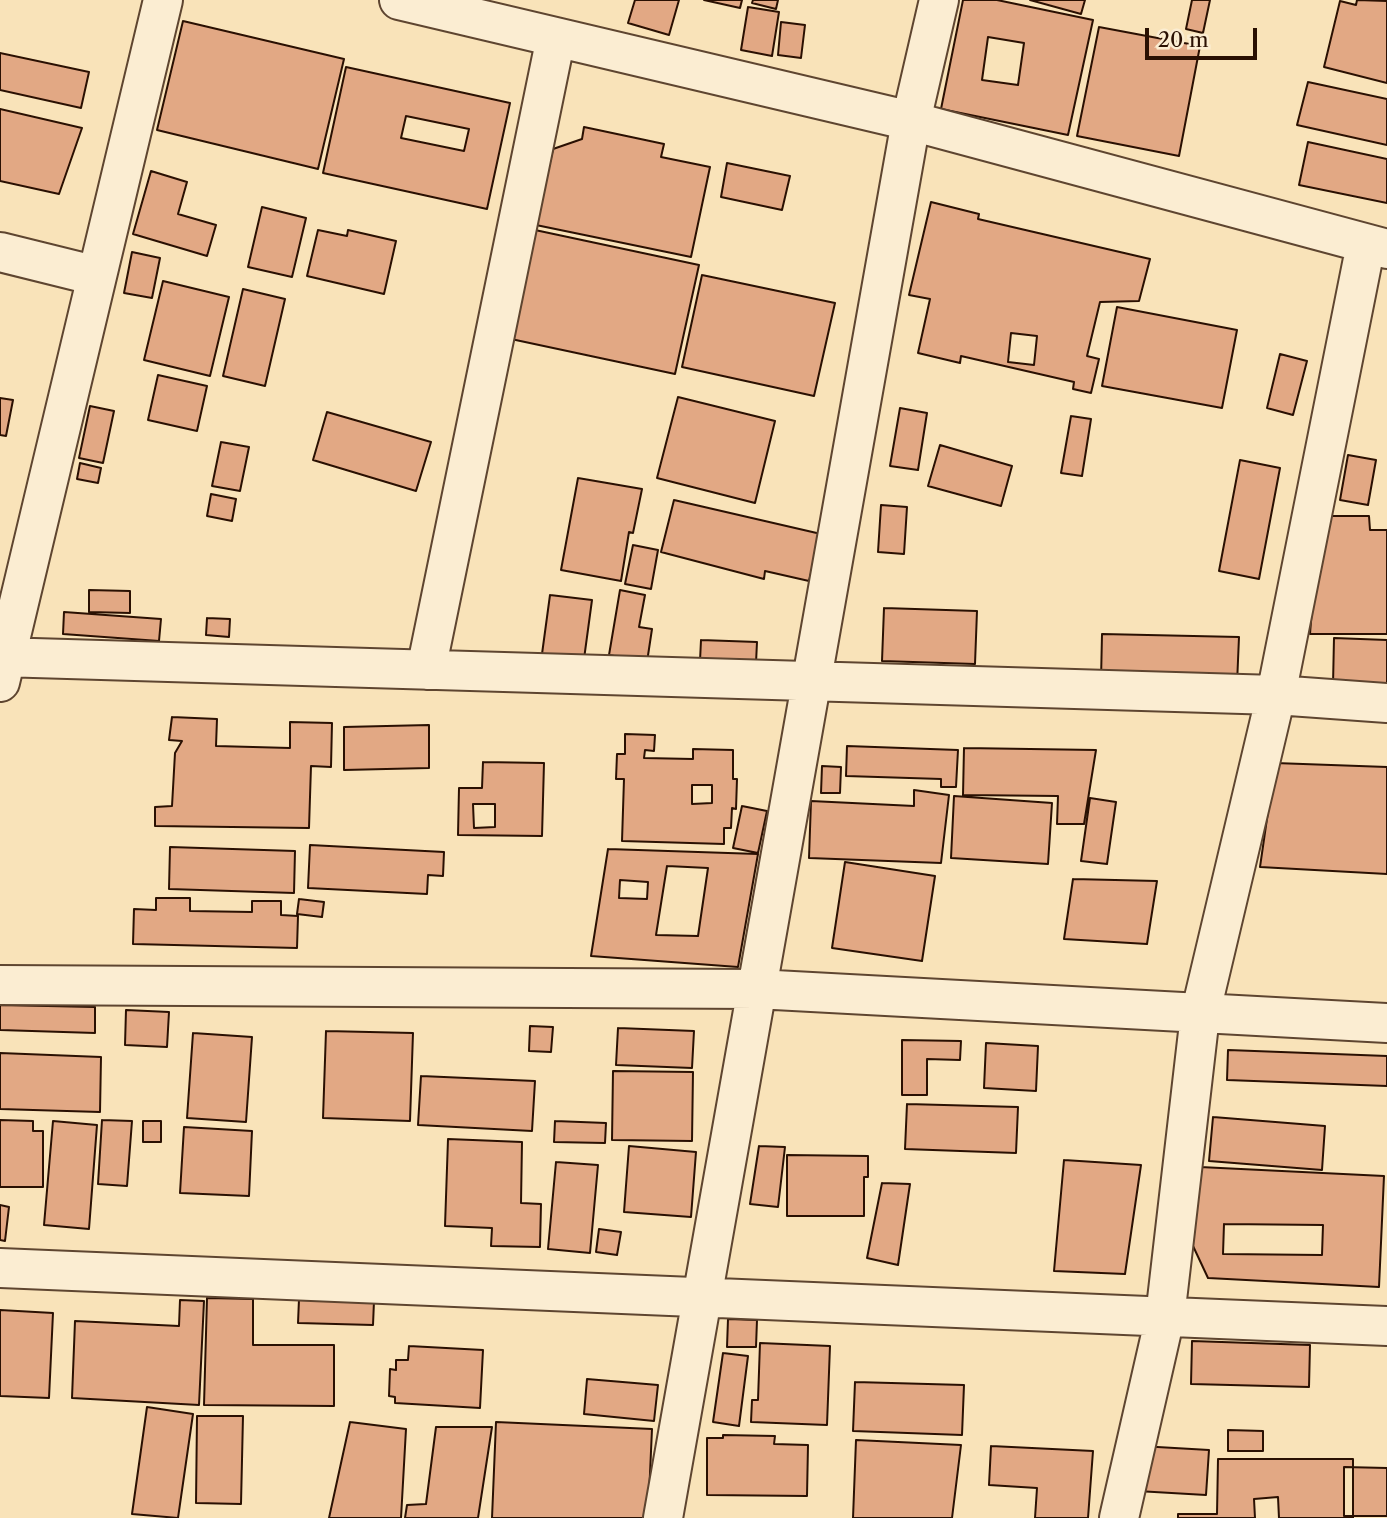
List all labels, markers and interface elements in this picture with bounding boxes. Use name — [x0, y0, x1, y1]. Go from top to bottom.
scale bar — [1149, 14, 1261, 58]
text: 20 m — [1158, 27, 1209, 52]

